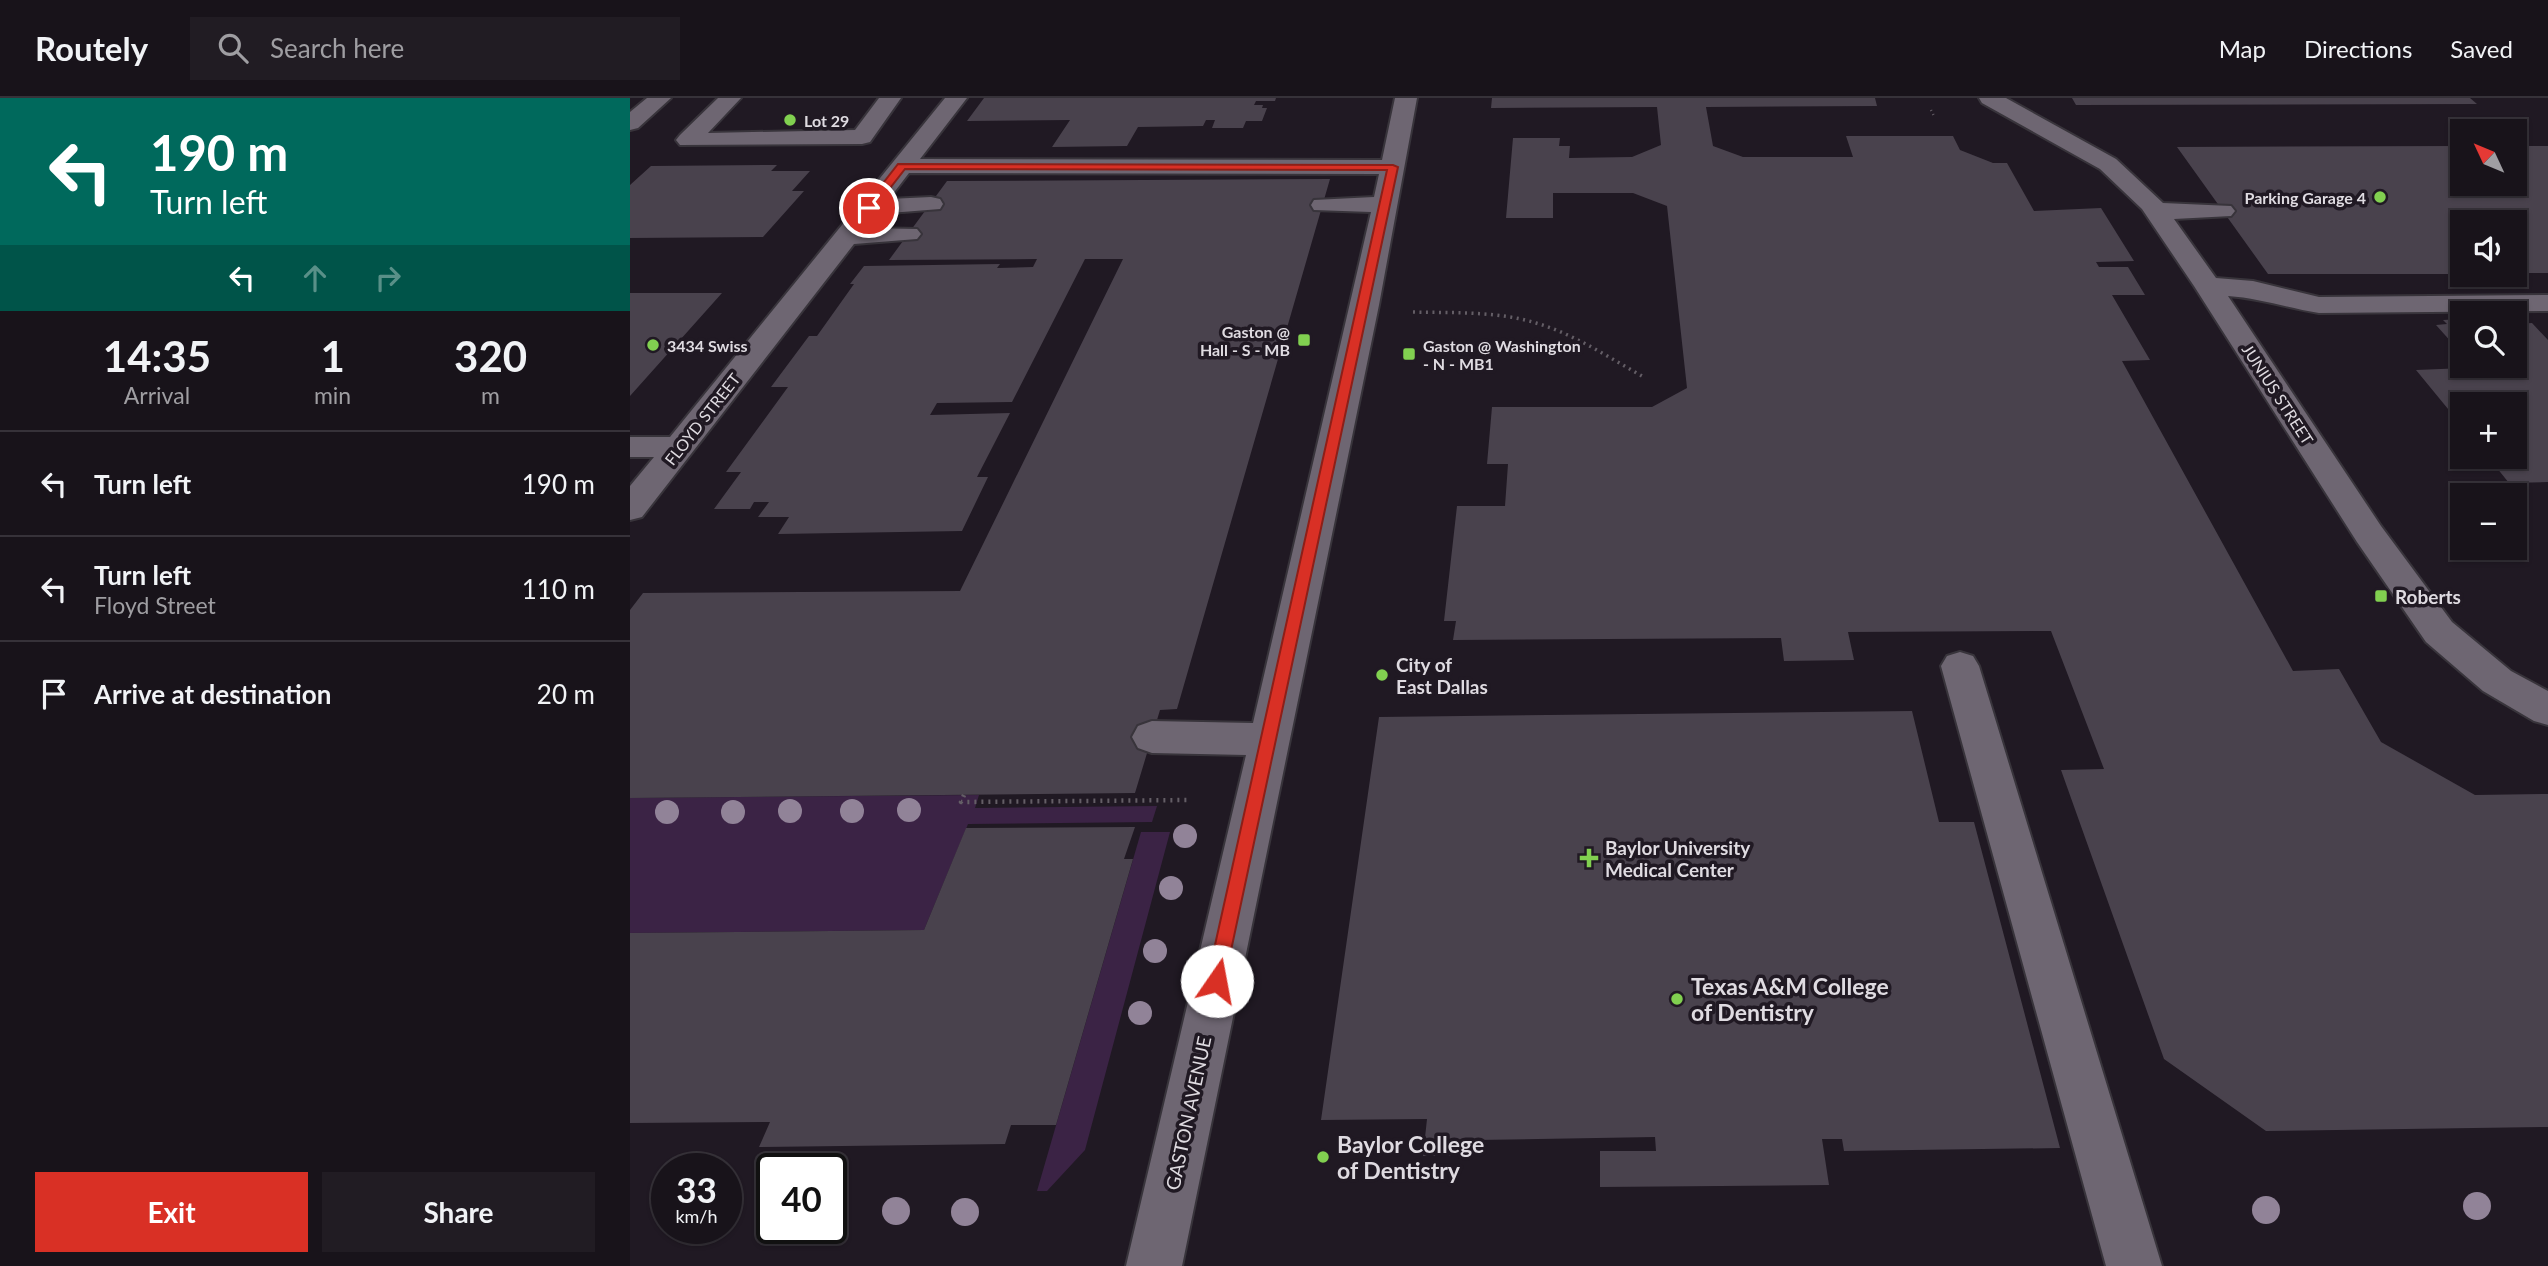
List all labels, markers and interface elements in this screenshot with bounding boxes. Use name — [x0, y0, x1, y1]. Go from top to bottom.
search box — [190, 17, 680, 80]
text: Routely — [35, 28, 148, 68]
icon: search — [214, 29, 252, 67]
text: Search here — [270, 32, 404, 64]
text: Map — [2219, 34, 2266, 63]
text: Directions — [2304, 34, 2412, 63]
text: Saved — [2450, 34, 2513, 63]
place label: Lot 29 — [804, 111, 849, 130]
marker: Lot 29 — [782, 112, 798, 128]
north arrow — [2450, 119, 2527, 196]
map controls — [2450, 119, 2527, 560]
text: 190 m — [150, 123, 288, 181]
icon: left — [35, 126, 126, 217]
pin — [839, 178, 899, 238]
text: Turn left — [150, 182, 267, 221]
place label: Parking Garage 4 — [2245, 188, 2366, 207]
icon: arrive — [850, 189, 888, 227]
marker: Parking Garage 4 — [2372, 189, 2388, 205]
button: sound — [2450, 210, 2527, 287]
icon: left — [223, 259, 261, 297]
icon: ahead — [296, 259, 334, 297]
icon: right — [369, 259, 407, 297]
button: search — [2450, 301, 2527, 378]
place label: Gaston @ Hall - S - MB — [1200, 322, 1290, 359]
text: 14:35 — [103, 331, 211, 381]
text: 1 — [320, 331, 345, 381]
text: 320 — [454, 331, 527, 381]
marker: Gaston @ Hall - S - MB — [1296, 332, 1312, 348]
place label: 3434 Swiss — [667, 336, 748, 355]
place label: Gaston @ Washington - N - MB1 — [1423, 336, 1581, 373]
marker: 3434 Swiss — [645, 337, 661, 353]
street label: JUNIUS STREET — [2238, 340, 2318, 448]
marker: Gaston @ Washington - N - MB1 — [1401, 346, 1417, 362]
street label: FLOYD STREET — [660, 369, 744, 469]
text: Arrival — [124, 381, 190, 409]
text: min — [314, 381, 351, 409]
text: m — [481, 381, 500, 409]
button: + — [2450, 392, 2527, 469]
icon: left — [35, 465, 73, 503]
text: Turn left — [94, 468, 191, 500]
text: 190 m — [522, 468, 595, 500]
button: − — [2450, 483, 2527, 560]
text: Turn left — [94, 559, 191, 591]
icon: left — [35, 570, 73, 608]
text: 110 m — [522, 573, 595, 605]
place label: Roberts — [2395, 585, 2461, 608]
marker: Roberts — [2373, 588, 2389, 604]
text: Floyd Street — [94, 591, 216, 619]
place label: City of East Dallas — [1396, 653, 1488, 698]
marker: City of East Dallas — [1374, 667, 1390, 683]
icon: arrive — [35, 675, 73, 713]
text: Arrive at destination — [94, 678, 331, 710]
text: 20 m — [537, 678, 595, 710]
place label: Baylor University Medical Center — [1605, 836, 1751, 881]
marker: Baylor University Medical Center — [1579, 848, 1599, 868]
position arrow — [1180, 944, 1254, 1018]
place label: Texas A&M College of Dentistry — [1691, 972, 1889, 1026]
marker: Texas A&M College of Dentistry — [1669, 991, 1685, 1007]
street label: GASTON AVENUE — [1160, 1034, 1216, 1192]
place label: Baylor College of Dentistry — [1337, 1130, 1484, 1184]
marker: Baylor College of Dentistry — [1315, 1149, 1331, 1165]
speed limit sign: 40 — [756, 1153, 847, 1244]
text: 33 — [676, 1168, 717, 1210]
button: Exit — [35, 1172, 308, 1252]
button: Share — [322, 1172, 595, 1252]
text: km/h — [675, 1205, 718, 1227]

